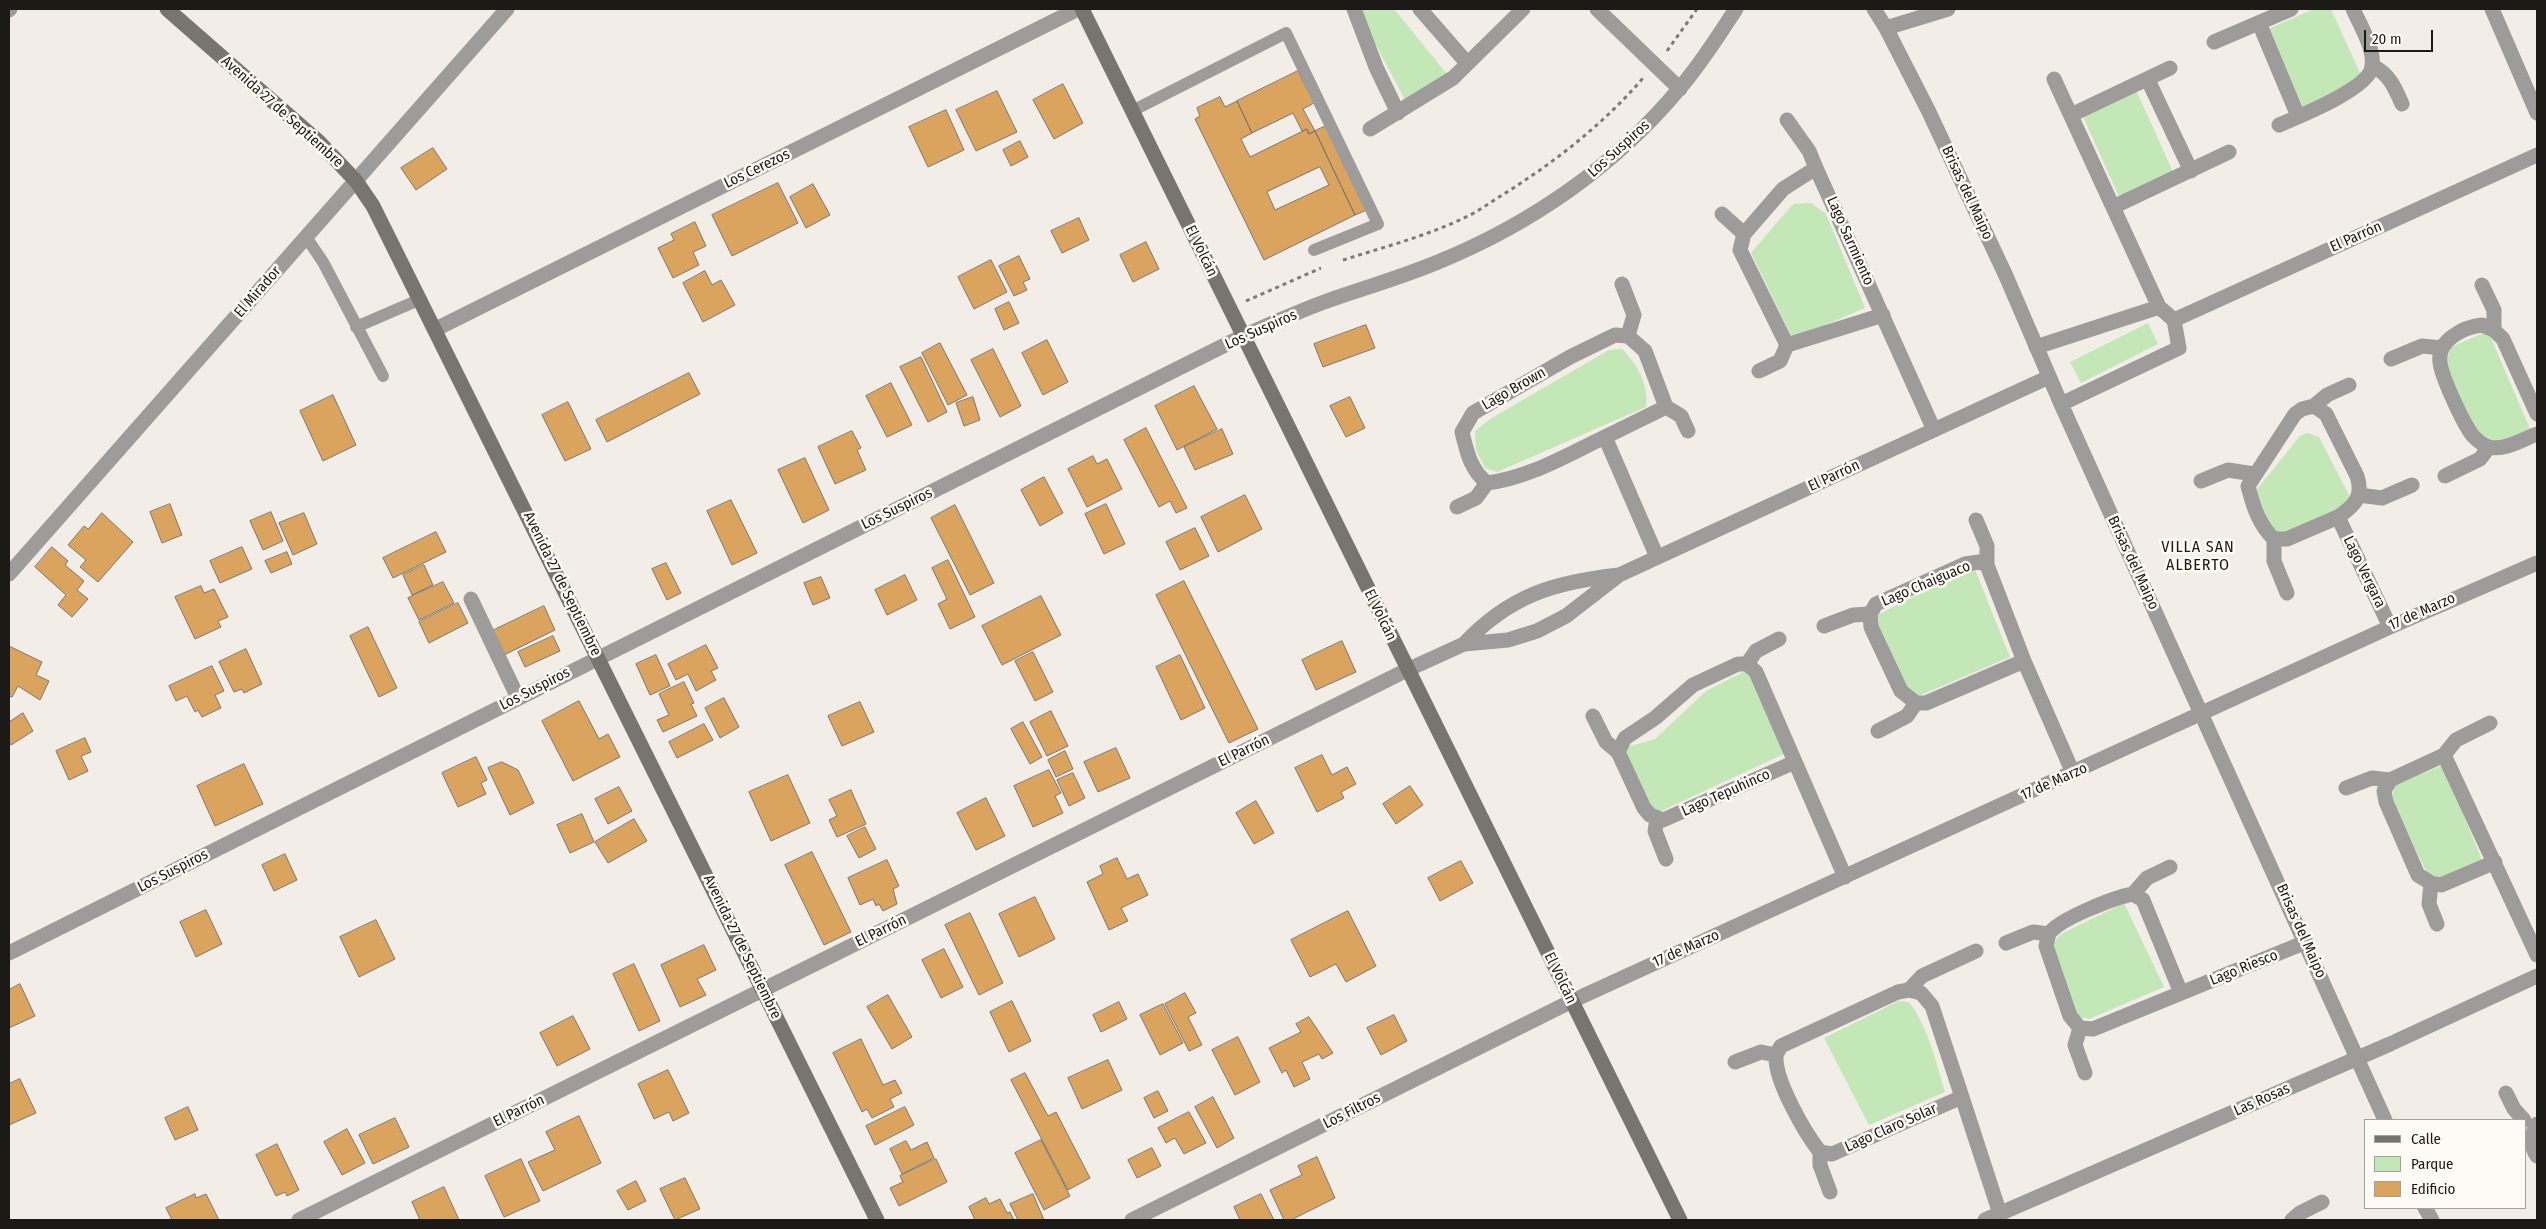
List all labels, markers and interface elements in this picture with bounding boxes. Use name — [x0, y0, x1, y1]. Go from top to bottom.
scale bar — [2366, 20, 2435, 52]
text: 20 m — [2372, 30, 2402, 48]
street label: Avenida 27 de Septiembre — [217, 52, 347, 172]
street label: Los Suspiros — [1584, 117, 1654, 181]
street label: Brisas del Maipo — [1937, 143, 1997, 243]
street label: Los Cerezos — [721, 145, 793, 193]
street label: Lago Sarmiento — [1822, 194, 1878, 288]
street label: El Parrón — [2327, 218, 2385, 256]
street label: El Volcán — [1181, 222, 1221, 280]
street label: El Mirador — [231, 263, 285, 321]
street label: Los Suspiros — [1222, 306, 1300, 354]
street label: Lago Brown — [1479, 364, 1549, 414]
street label: El Parrón — [1805, 456, 1863, 496]
street label: Los Suspiros — [859, 484, 935, 534]
street label: Avenida 27 de Septiembre — [519, 509, 605, 659]
street label: Brisas del Maipo — [2103, 513, 2163, 613]
street label: Lago Vergara — [2339, 533, 2389, 611]
district label: VILLA SAN ALBERTO — [2160, 538, 2236, 576]
street label: Lago Chaiguaco — [1879, 557, 1973, 611]
street label: El Volcán — [1360, 586, 1400, 644]
street label: 17 de Marzo — [2386, 589, 2458, 635]
street label: Los Suspiros — [497, 664, 573, 714]
street label: El Parrón — [1215, 731, 1273, 771]
street label: 17 de Marzo — [2018, 759, 2090, 805]
street label: Lago Tepuhinco — [1679, 765, 1773, 821]
street label: Los Suspiros — [135, 846, 211, 896]
street label: Avenida 27 de Septiembre — [699, 872, 785, 1022]
street label: Brisas del Maipo — [2272, 881, 2330, 981]
street label: El Parrón — [852, 911, 910, 951]
street label: 17 de Marzo — [1650, 926, 1722, 972]
street label: Lago Riesco — [2207, 946, 2281, 990]
street label: El Volcán — [1540, 949, 1580, 1007]
street label: Las Rosas — [2231, 1080, 2293, 1120]
street label: Los Filtros — [1320, 1089, 1384, 1133]
street label: El Parrón — [490, 1091, 548, 1131]
street label: Lago Claro Solar — [1842, 1100, 1940, 1156]
legend — [2364, 1119, 2526, 1209]
text: Calle — [2411, 1130, 2441, 1148]
text: Parque — [2411, 1155, 2454, 1173]
text: Edificio — [2411, 1180, 2456, 1198]

